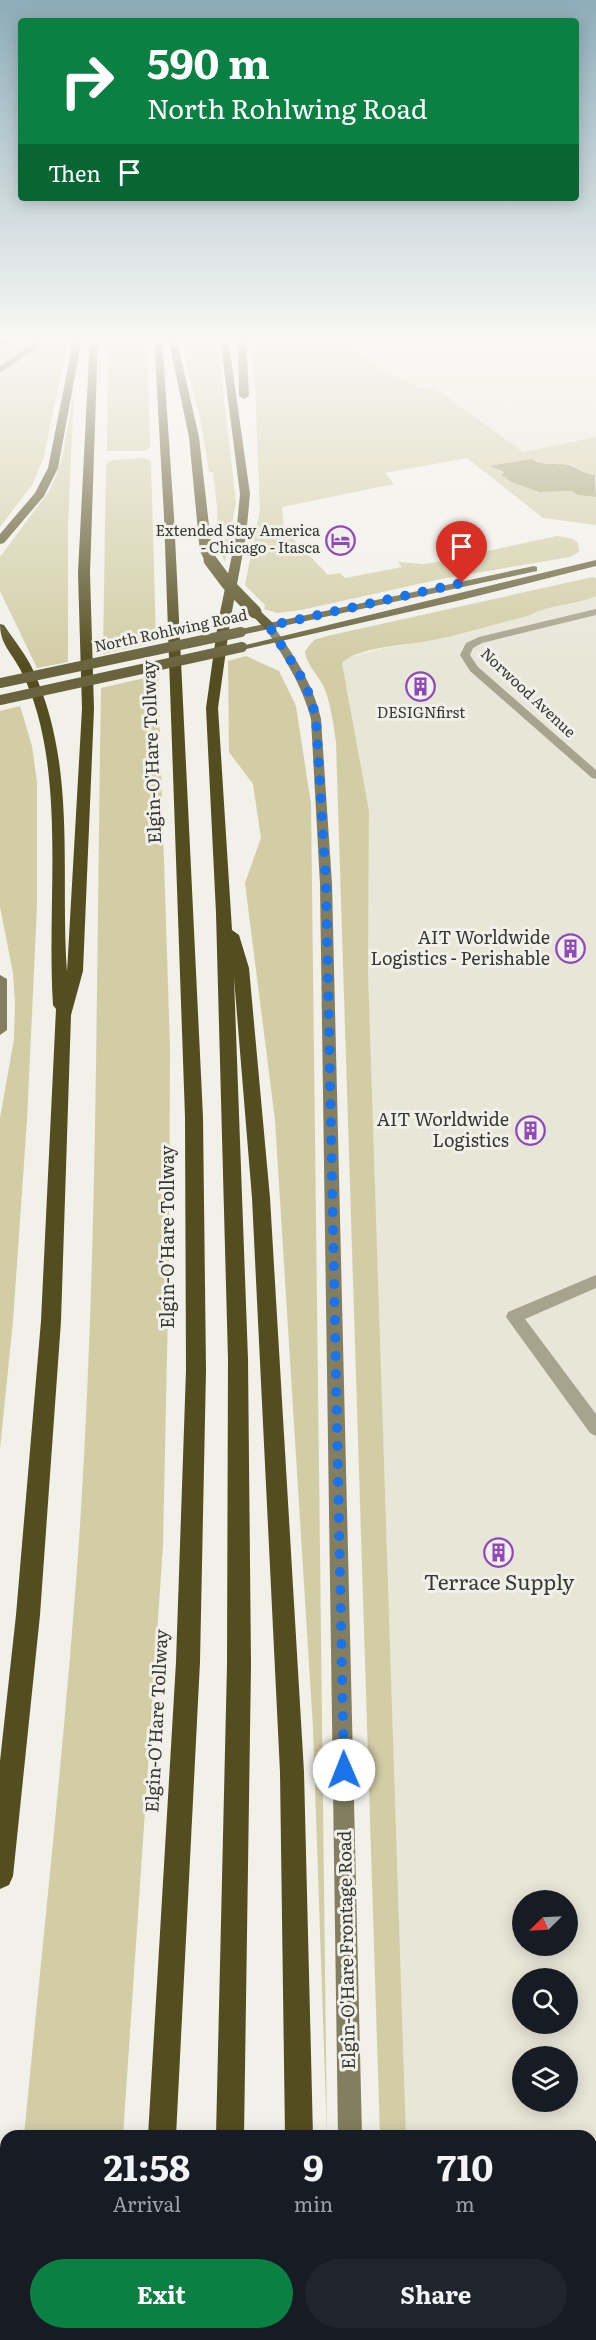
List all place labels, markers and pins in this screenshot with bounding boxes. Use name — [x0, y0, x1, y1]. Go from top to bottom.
place label: Extended Stay America - Chicago - Itasca — [156, 518, 321, 558]
pin — [436, 521, 487, 583]
hotel icon: Extended Stay America - Chicago - Itasca — [325, 524, 357, 556]
building icon: DESIGNfirst — [405, 670, 437, 702]
place label: DESIGNfirst — [377, 700, 465, 723]
place label: AIT Worldwide Logistics - Perishable — [370, 923, 550, 971]
building icon: AIT Worldwide Logistics - Perishable — [555, 932, 587, 964]
place label: AIT Worldwide Logistics — [377, 1105, 509, 1153]
building icon: AIT Worldwide Logistics — [514, 1114, 546, 1146]
building icon: Terrace Supply — [483, 1536, 515, 1568]
place label: Terrace Supply — [424, 1565, 575, 1596]

